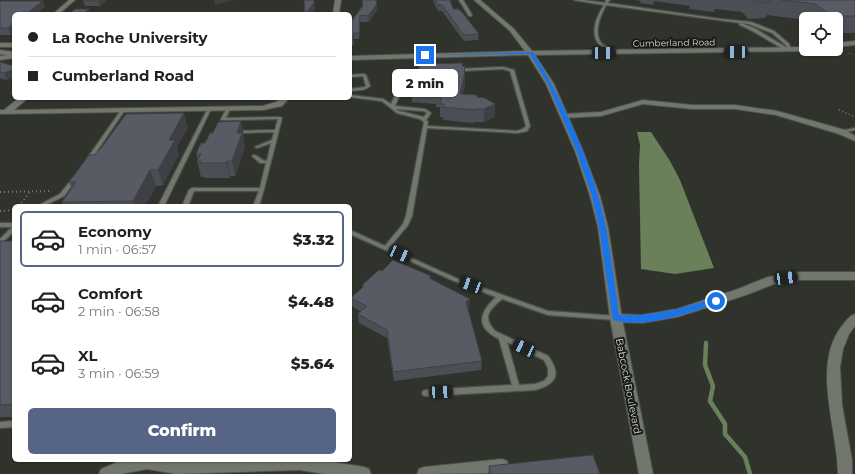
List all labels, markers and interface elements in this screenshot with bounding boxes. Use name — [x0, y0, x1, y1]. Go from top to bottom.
map controls — [799, 12, 843, 56]
button: locate — [799, 12, 843, 56]
text: La Roche University — [52, 28, 207, 47]
street label: Cumberland Road — [633, 36, 715, 49]
route end — [416, 46, 434, 64]
car — [724, 46, 748, 58]
car — [592, 47, 616, 59]
text: Cumberland Road — [52, 66, 194, 85]
callout: 2 min — [392, 69, 458, 97]
text: 2 min — [406, 75, 444, 91]
icon: car — [30, 221, 66, 257]
text: Economy — [78, 222, 151, 241]
text: $3.32 — [293, 230, 334, 249]
text: 1 min · 06:57 — [78, 241, 156, 257]
car — [387, 244, 413, 264]
car — [773, 271, 799, 285]
car — [458, 275, 484, 295]
icon: car — [30, 283, 66, 319]
text: Comfort — [78, 284, 143, 303]
text: $4.48 — [288, 292, 334, 311]
route start — [707, 292, 725, 310]
text: 2 min · 06:58 — [78, 303, 160, 319]
car — [511, 337, 537, 359]
street label: Babcock Boulevard — [613, 337, 644, 435]
icon: car — [30, 345, 66, 381]
text: XL — [78, 346, 97, 365]
text: $5.64 — [291, 354, 334, 373]
text: 3 min · 06:59 — [78, 365, 159, 381]
car — [429, 385, 453, 399]
button: Confirm — [28, 408, 336, 454]

